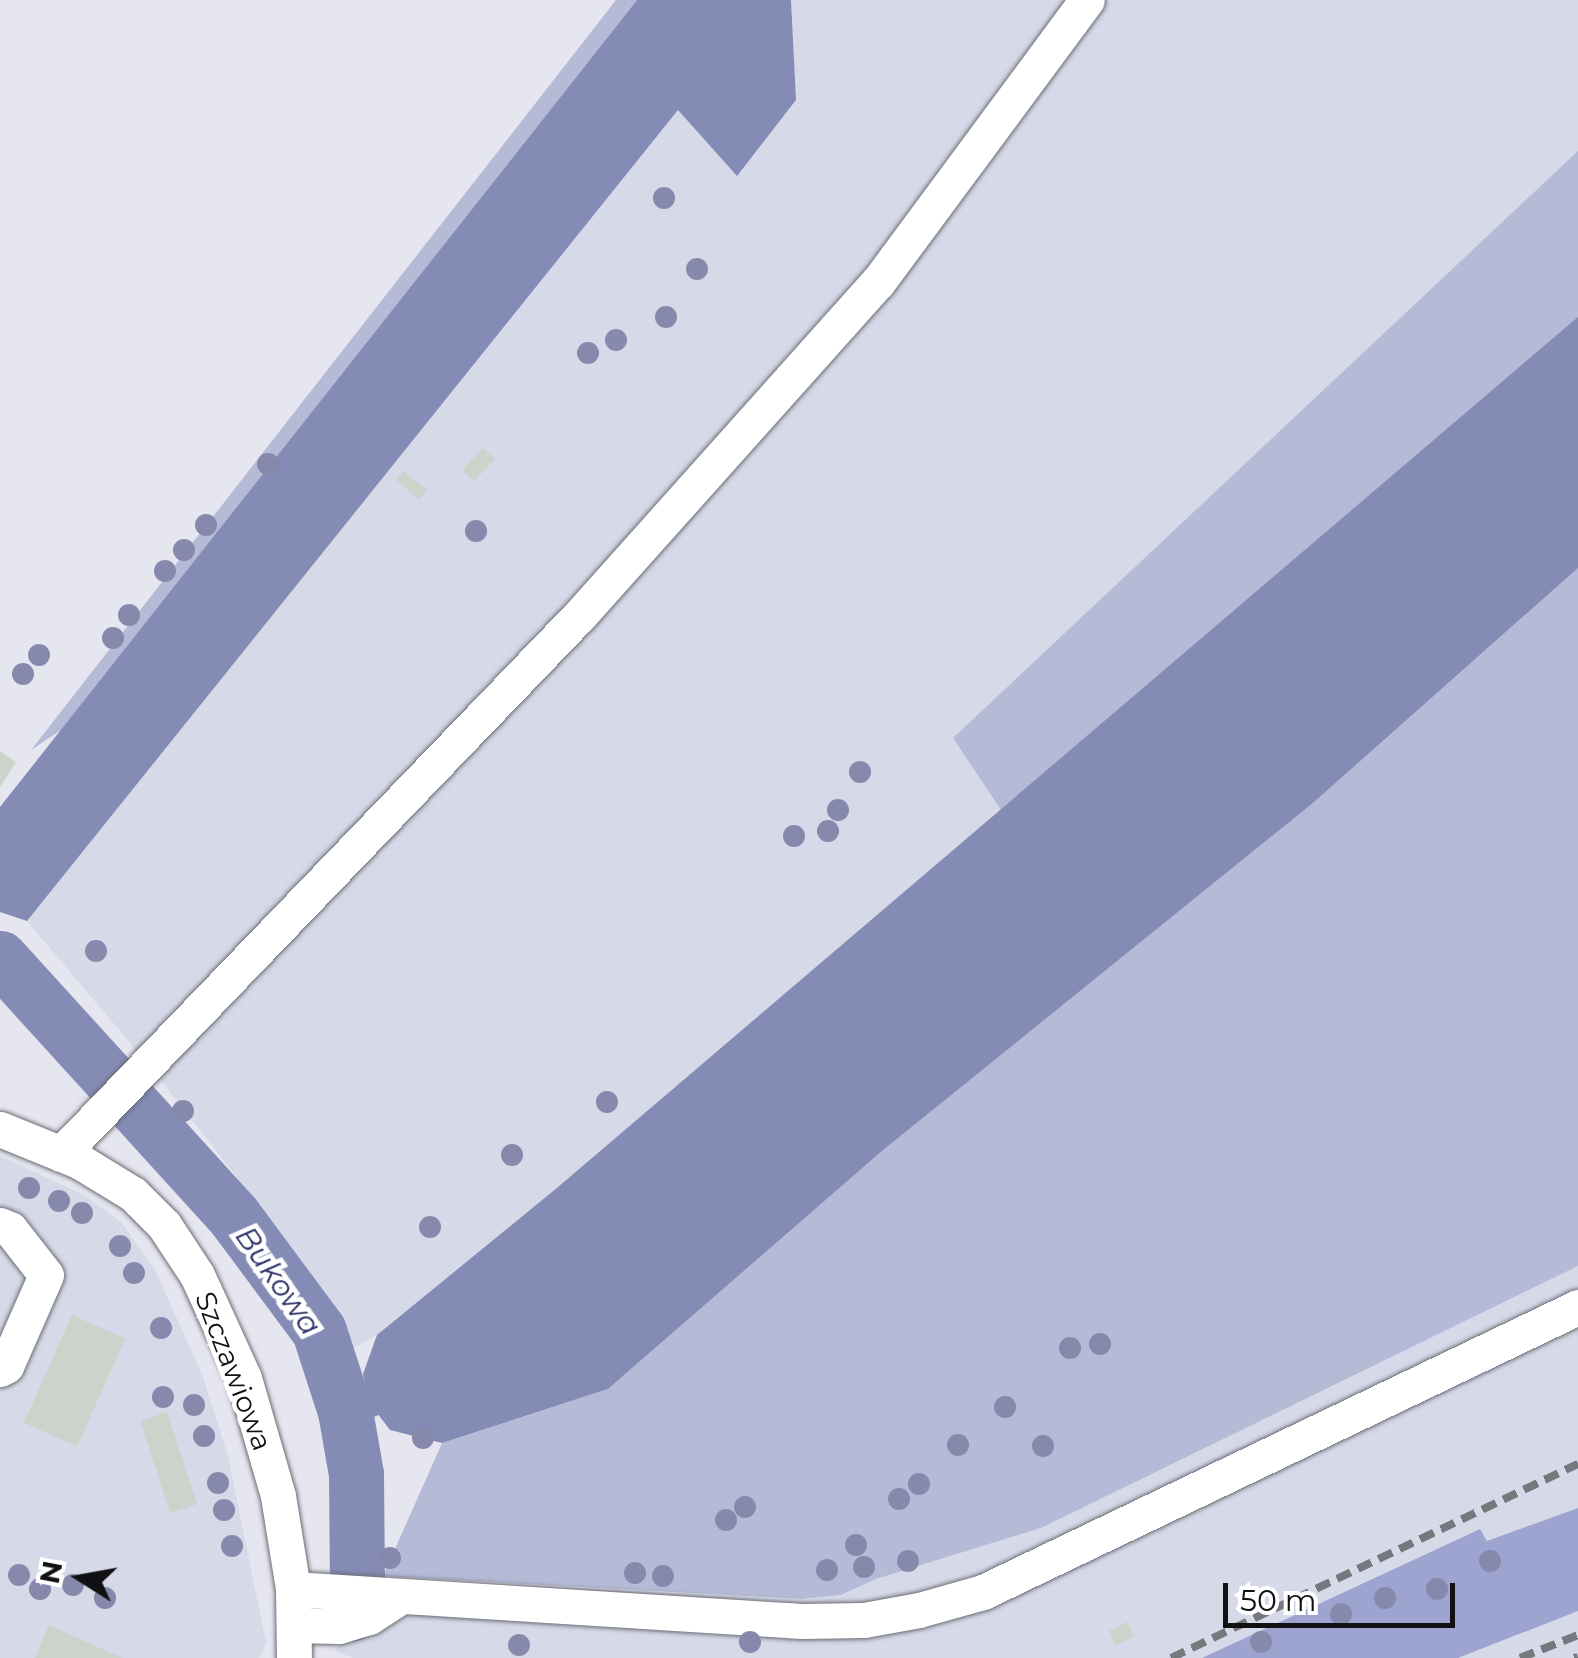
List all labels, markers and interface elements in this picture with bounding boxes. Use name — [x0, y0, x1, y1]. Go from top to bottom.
water label: Bukowa — [228, 1220, 328, 1342]
street label: Szczawiowa — [188, 1287, 280, 1455]
north arrow — [30, 1528, 130, 1628]
text: N — [32, 1558, 69, 1587]
scale bar — [1228, 1563, 1460, 1625]
text: 50 m — [1240, 1582, 1317, 1619]

